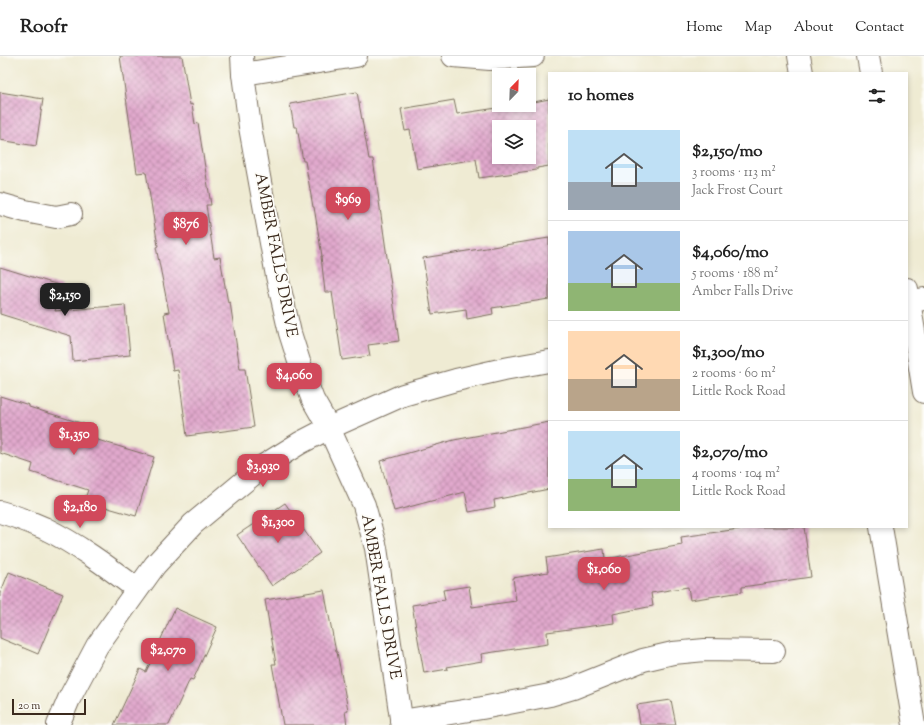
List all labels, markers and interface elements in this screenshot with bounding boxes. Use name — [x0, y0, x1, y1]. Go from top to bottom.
text: Roofr — [20, 14, 68, 41]
text: Home — [686, 18, 723, 38]
text: Map — [745, 18, 772, 38]
text: About — [794, 18, 833, 38]
text: Contact — [855, 18, 904, 38]
north arrow — [492, 68, 536, 112]
map controls — [492, 68, 536, 164]
text: 10 homes — [568, 84, 634, 108]
icon: filters — [866, 85, 888, 107]
button: layers — [492, 120, 536, 164]
text: $2,150/mo — [692, 140, 763, 164]
icon: home — [600, 146, 648, 194]
text: 3 rooms · 113 m² — [692, 164, 776, 182]
street label: AMBER FALLS DRIVE — [248, 171, 302, 340]
text: Jack Frost Court — [692, 182, 783, 200]
pin: $969 — [324, 187, 372, 221]
text: $969 — [335, 191, 361, 209]
pin: $876 — [162, 212, 210, 246]
text: $876 — [173, 216, 199, 234]
text: $4,060/mo — [692, 241, 769, 265]
icon: home — [600, 247, 648, 295]
text: 5 rooms · 188 m² — [692, 265, 778, 283]
pin: $2,150 — [32, 283, 98, 317]
text: Amber Falls Drive — [692, 283, 793, 301]
text: $2,150 — [49, 287, 81, 305]
text: $1,300/mo — [692, 341, 765, 365]
icon: home — [600, 347, 648, 395]
pin: $4,060 — [261, 363, 327, 397]
text: 2 rooms · 60 m² — [692, 365, 776, 383]
text: $4,060 — [276, 367, 312, 385]
text: Little Rock Road — [692, 383, 786, 401]
pin: $1,350 — [41, 422, 107, 456]
text: $1,350 — [58, 426, 90, 444]
text: $2,070/mo — [692, 441, 768, 465]
icon: home — [600, 447, 648, 495]
pin: $3,930 — [230, 454, 296, 488]
text: $3,930 — [246, 458, 280, 476]
text: 4 rooms · 104 m² — [692, 465, 780, 483]
text: Little Rock Road — [692, 483, 786, 501]
pin: $2,180 — [47, 495, 113, 529]
text: $2,180 — [63, 499, 97, 517]
pin: $1,300 — [245, 510, 311, 544]
street label: AMBER FALLS DRIVE — [354, 513, 406, 682]
text: $1,300 — [261, 514, 295, 532]
pin: $1,060 — [571, 557, 637, 591]
text: $1,060 — [587, 561, 621, 579]
pin: $2,070 — [135, 638, 201, 672]
text: $2,070 — [150, 642, 186, 660]
scale bar — [12, 697, 86, 716]
text: 20 m — [18, 698, 40, 714]

